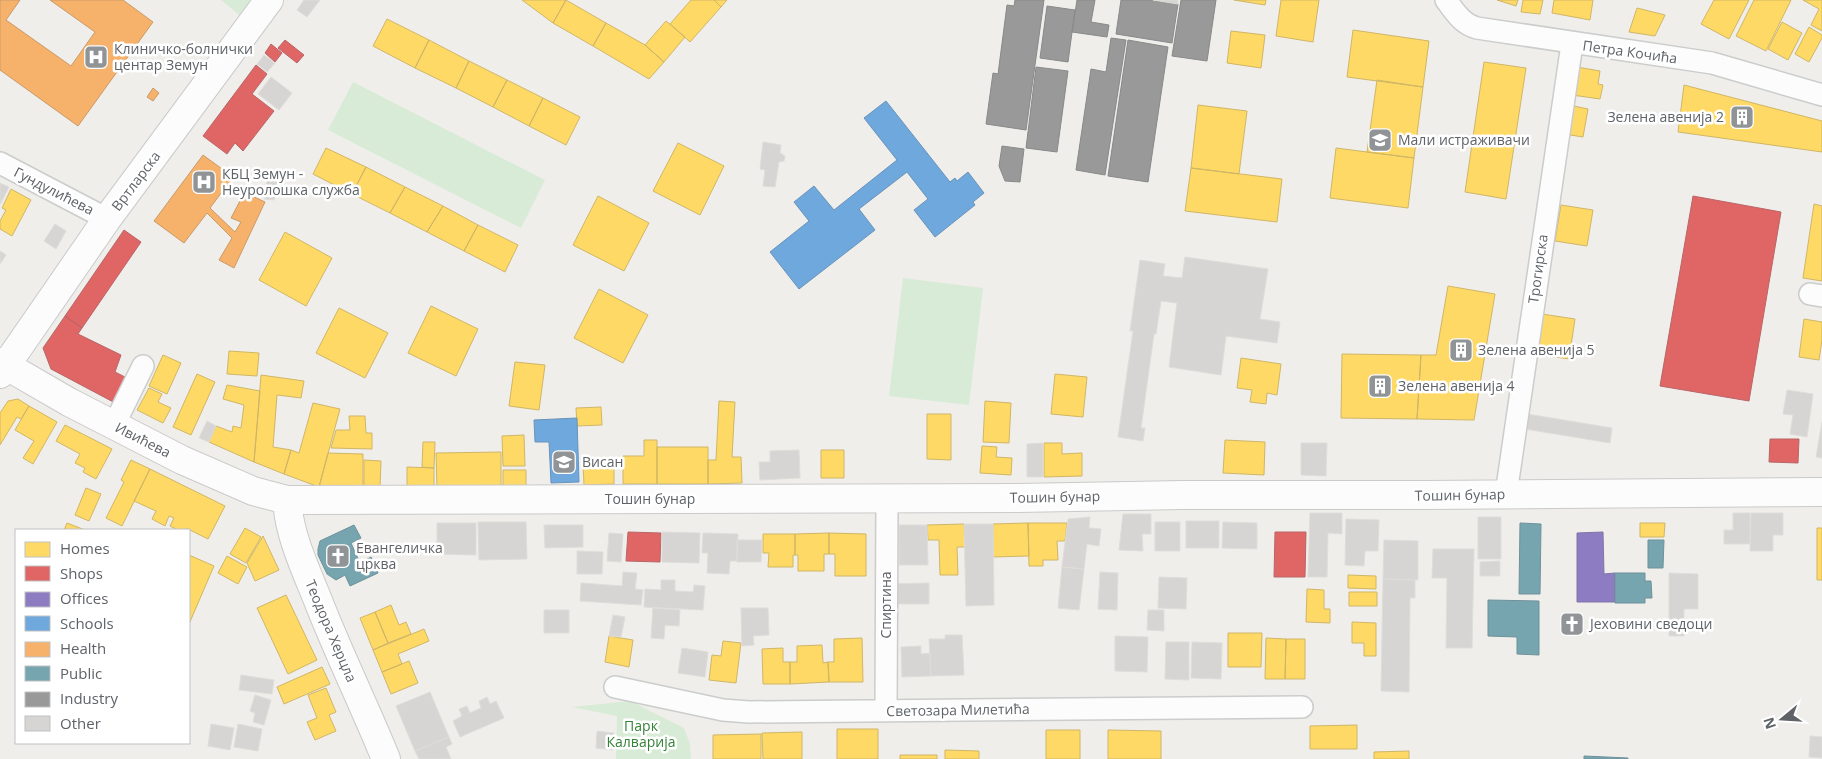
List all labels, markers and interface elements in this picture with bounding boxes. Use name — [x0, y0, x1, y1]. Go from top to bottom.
street label: Петра Кочића — [1582, 35, 1679, 68]
place label: Клиничко-болнички центар Земун — [114, 39, 253, 74]
hospital icon: Клиничко-болнички центар Земун — [83, 44, 109, 70]
building icon: Зелена авенија 2 — [1729, 104, 1755, 130]
place label: Зелена авенија 2 — [1607, 107, 1724, 126]
school or university icon: Мали истраживачи — [1367, 127, 1393, 153]
place label: Мали истраживачи — [1398, 130, 1530, 149]
street label: Вртларска — [107, 147, 164, 214]
street label: Гундулићева — [11, 162, 97, 219]
place label: КБЦ Земун - Неуролошка служба — [222, 164, 360, 199]
hospital icon: КБЦ Земун - Неуролошка служба — [191, 169, 217, 195]
street label: Трогирска — [1523, 233, 1552, 305]
building icon: Зелена авенија 5 — [1448, 337, 1474, 363]
place label: Зелена авенија 5 — [1478, 340, 1595, 359]
building icon: Зелена авенија 4 — [1367, 373, 1393, 399]
place label: Зелена авенија 4 — [1398, 376, 1515, 395]
street label: Ивићева — [112, 418, 174, 462]
school or university icon: Висан — [551, 449, 577, 475]
place label: Висан — [582, 452, 623, 471]
street label: Тошин бунар — [1415, 484, 1505, 505]
street label: Тошин бунар — [1010, 486, 1100, 507]
street label: Тошин бунар — [605, 489, 695, 508]
legend — [15, 529, 190, 744]
text: Homes — [60, 538, 110, 558]
place label: Евангеличка црква — [356, 538, 443, 573]
church icon: Евангеличка црква — [325, 543, 351, 569]
text: Shops — [60, 563, 103, 583]
street label: Спиртина — [876, 571, 895, 639]
street label: Теодора Херцла — [301, 577, 362, 685]
text: Offices — [60, 588, 108, 608]
church icon: Јеховини сведоци — [1559, 611, 1585, 637]
text: Schools — [60, 613, 114, 633]
place label: Јеховини сведоци — [1588, 614, 1712, 633]
text: Health — [60, 638, 106, 658]
text: Public — [60, 663, 102, 683]
text: Industry — [60, 688, 118, 708]
north arrow — [1757, 694, 1807, 744]
street label: Светозара Милетића — [886, 699, 1030, 720]
text: Other — [60, 713, 101, 733]
text: N — [1758, 715, 1780, 732]
park label: Парк Калварија — [607, 716, 675, 751]

